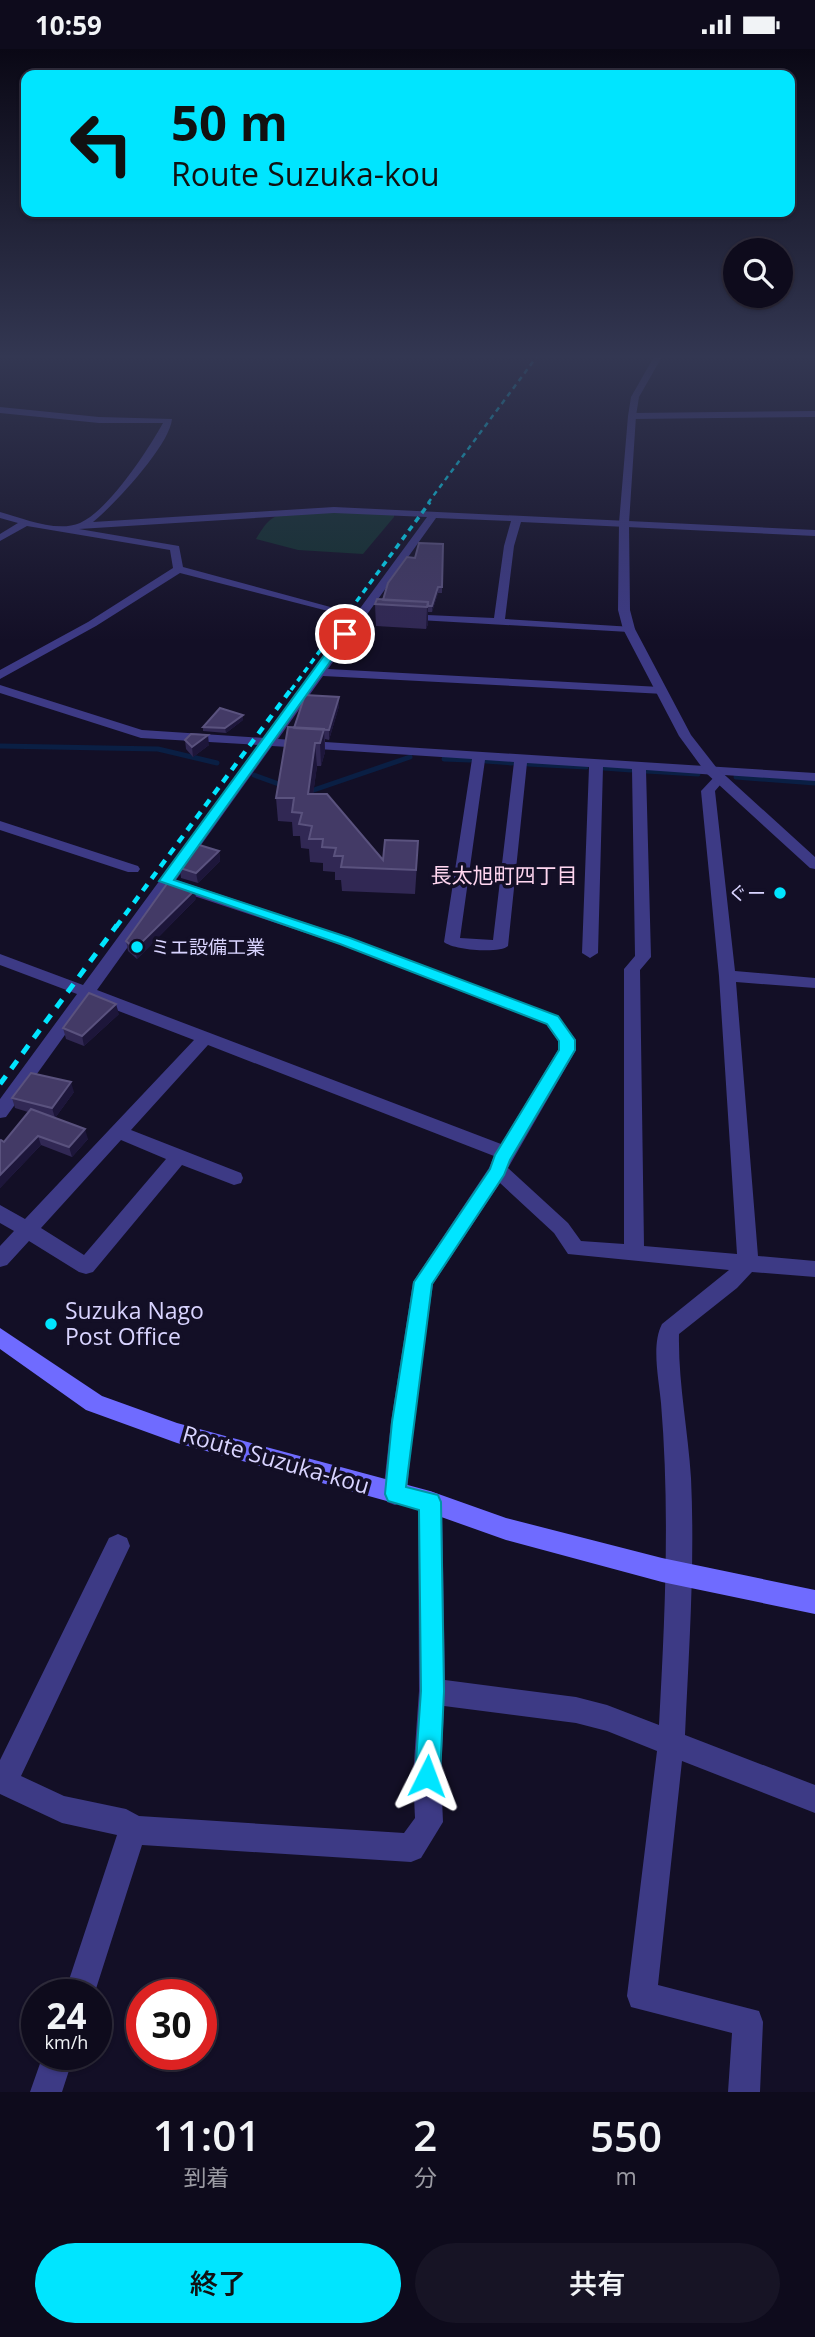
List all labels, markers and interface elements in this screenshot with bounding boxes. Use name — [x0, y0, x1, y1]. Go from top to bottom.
text: 10:59 — [35, 7, 102, 43]
text: 50 m — [171, 89, 288, 155]
icon: left — [56, 98, 147, 189]
text: Route Suzuka-kou — [171, 152, 440, 195]
map controls — [723, 238, 793, 308]
button: search — [723, 238, 793, 308]
pin — [315, 604, 375, 664]
icon: arrive — [326, 615, 364, 653]
district label: 長太旭町四丁目 — [431, 861, 578, 889]
place label: ぐー — [728, 880, 766, 906]
marker: ぐー — [772, 885, 788, 901]
place label: ミエ設備工業 — [151, 934, 265, 960]
marker: ミエ設備工業 — [129, 939, 145, 955]
place label: Suzuka Nago Post Office — [65, 1294, 204, 1352]
marker: Suzuka Nago Post Office — [43, 1316, 59, 1332]
street label: Route Suzuka-kou — [179, 1417, 374, 1501]
position arrow — [390, 1739, 464, 1813]
speed limit sign: 30 — [126, 1979, 217, 2070]
text: 24 — [46, 1992, 87, 2039]
text: km/h — [45, 2030, 88, 2054]
text: 11:01 — [153, 2106, 260, 2163]
text: 2 — [413, 2106, 437, 2163]
text: 550 — [590, 2107, 662, 2164]
text: m — [615, 2160, 637, 2192]
text: 到着 — [184, 2161, 230, 2193]
text: 分 — [414, 2161, 437, 2193]
button: 終了 — [35, 2243, 401, 2323]
button: 共有 — [415, 2243, 780, 2323]

